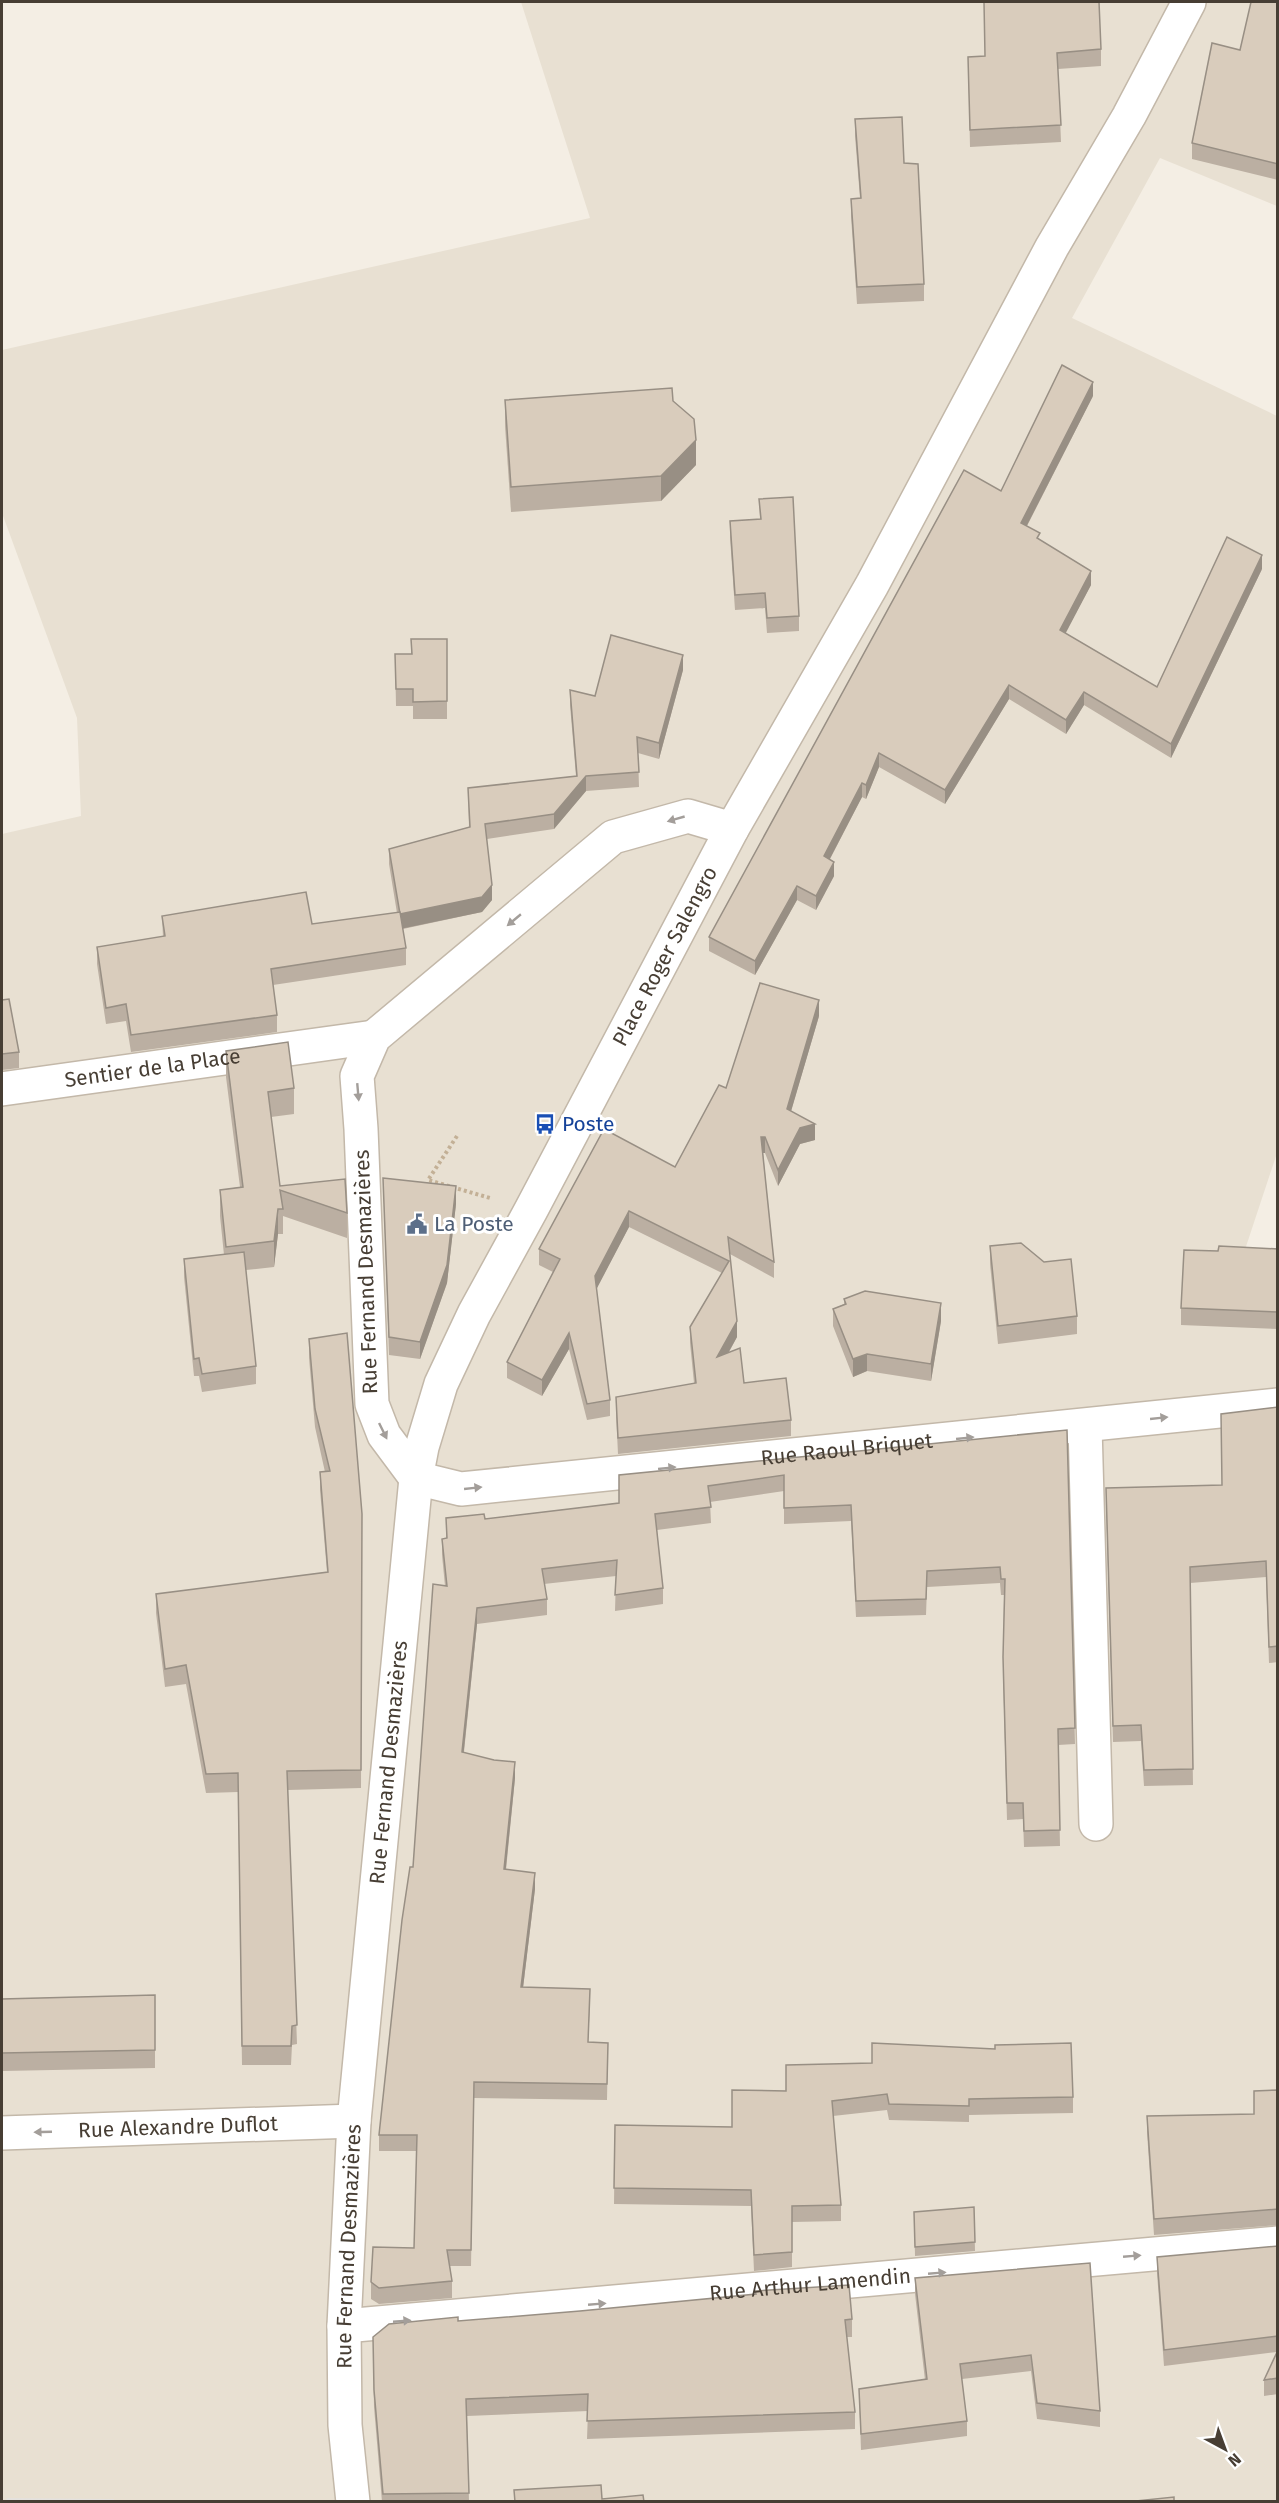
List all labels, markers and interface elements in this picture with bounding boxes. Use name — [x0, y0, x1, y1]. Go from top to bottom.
one-way arrow — [667, 815, 685, 824]
street label: Place Roger Salengro — [607, 862, 723, 1051]
one-way arrow — [507, 913, 522, 926]
street label: Sentier de la Place — [63, 1043, 242, 1093]
one-way arrow — [353, 1083, 363, 1102]
place label: Poste — [562, 1111, 614, 1137]
bus stop icon: Poste — [533, 1112, 557, 1136]
street label: Rue Fernand Desmazières — [349, 1149, 383, 1395]
place label: La Poste — [434, 1211, 514, 1237]
public building icon: La Poste — [405, 1212, 429, 1236]
one-way arrow — [1150, 1413, 1169, 1423]
one-way arrow — [379, 1423, 388, 1440]
street label: Rue Raoul Briquet — [759, 1428, 934, 1471]
one-way arrow — [956, 1433, 975, 1443]
one-way arrow — [658, 1463, 677, 1473]
one-way arrow — [464, 1483, 483, 1493]
street label: Rue Fernand Desmazières — [364, 1639, 413, 1885]
street label: Rue Alexandre Duflot — [78, 2111, 279, 2143]
street label: Rue Fernand Desmazières — [331, 2123, 367, 2369]
one-way arrow — [34, 2127, 53, 2136]
one-way arrow — [1122, 2251, 1141, 2261]
street label: Rue Arthur Lamendin — [708, 2263, 912, 2306]
one-way arrow — [928, 2268, 947, 2278]
one-way arrow — [587, 2299, 606, 2308]
one-way arrow — [393, 2316, 412, 2326]
north arrow — [1195, 2419, 1255, 2479]
text: N — [1224, 2449, 1245, 2471]

